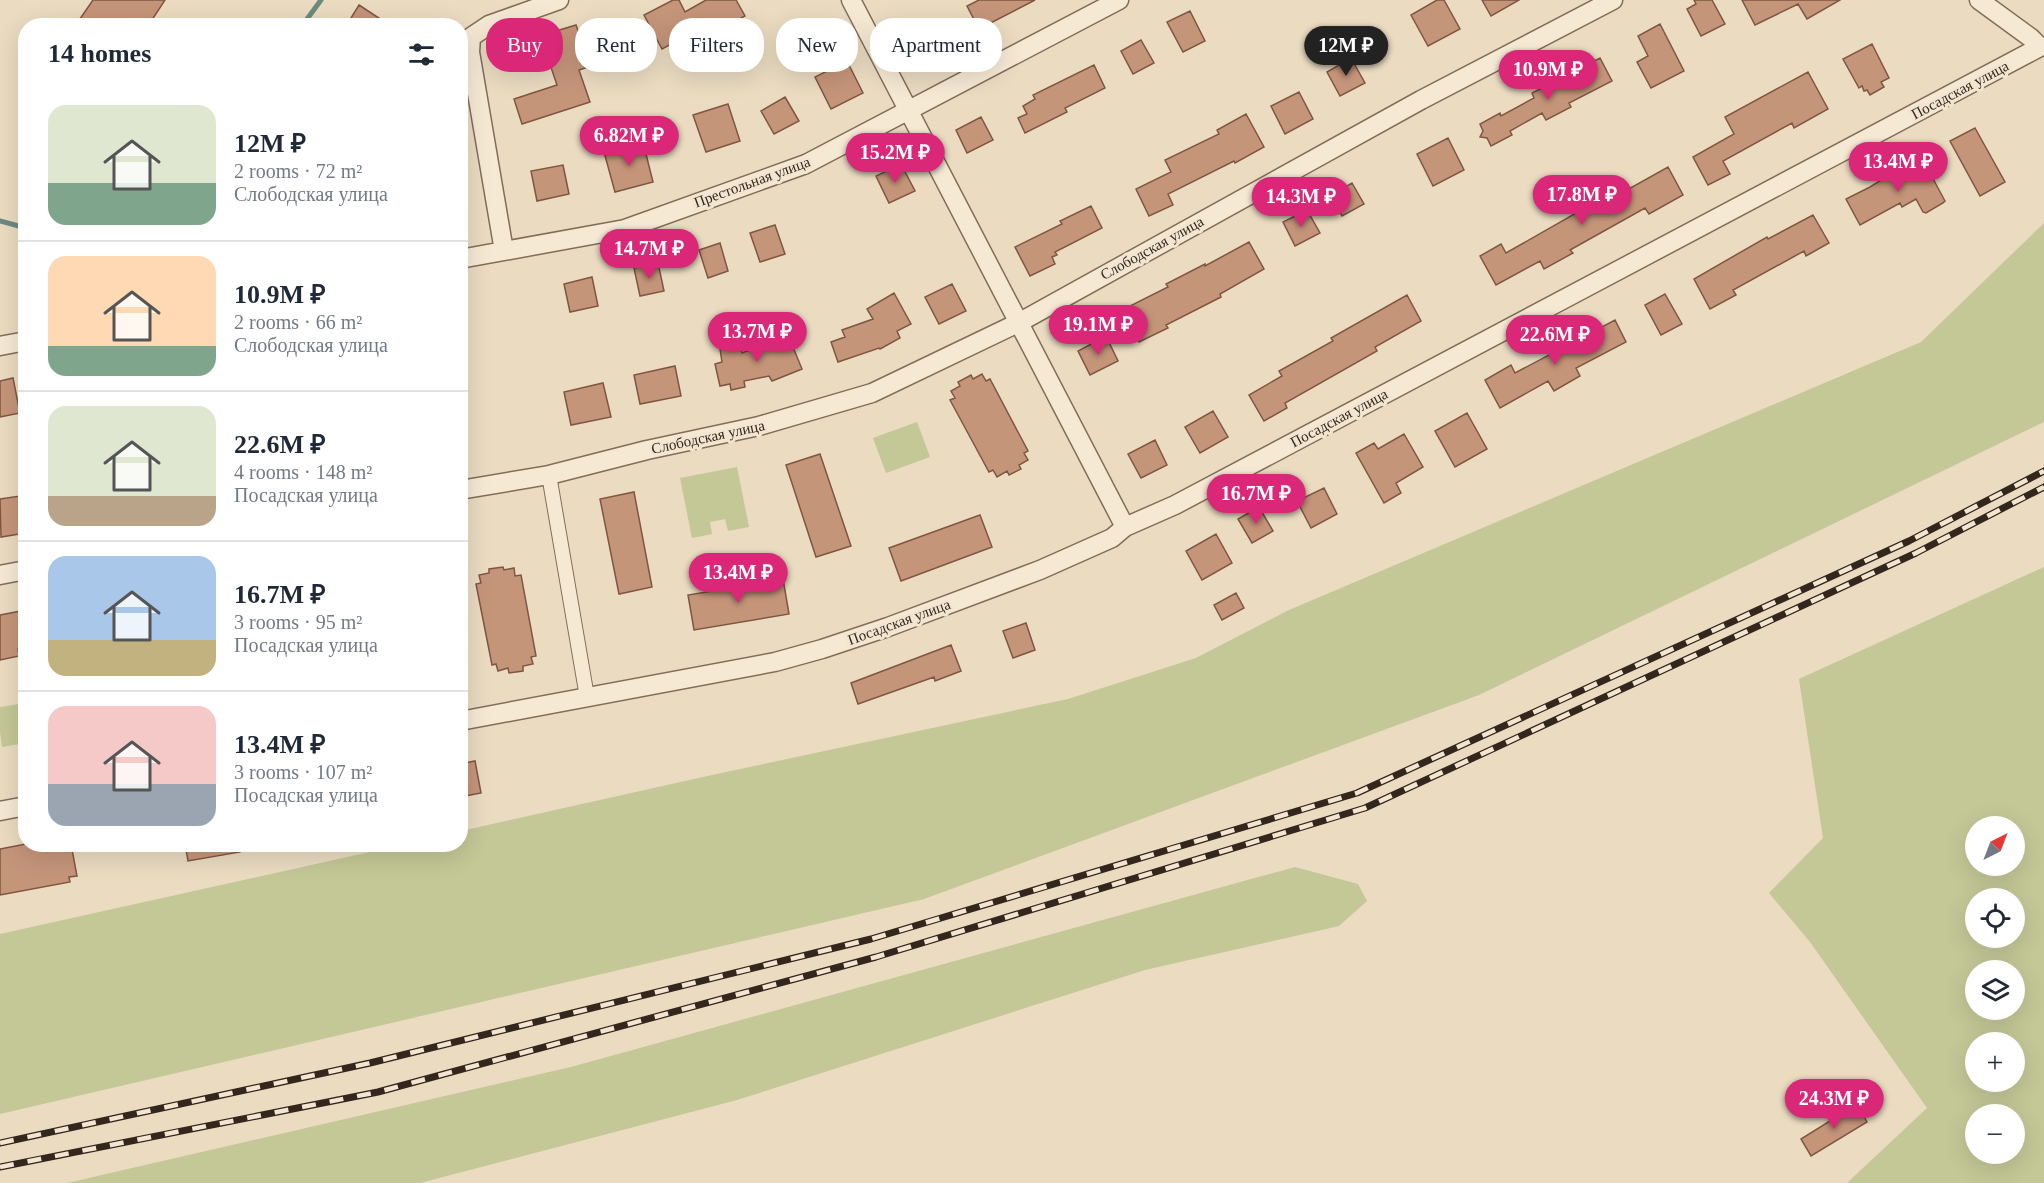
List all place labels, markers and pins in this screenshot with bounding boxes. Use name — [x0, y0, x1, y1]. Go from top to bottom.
pin: 12M ₽ — [1304, 26, 1388, 77]
pin: 10.9M ₽ — [1493, 50, 1603, 101]
pin: 6.82M ₽ — [574, 116, 684, 167]
pin: 15.2M ₽ — [840, 133, 950, 184]
pin: 13.4M ₽ — [1843, 142, 1953, 193]
pin: 17.8M ₽ — [1527, 175, 1637, 226]
pin: 14.3M ₽ — [1246, 177, 1356, 228]
pin: 14.7M ₽ — [594, 229, 704, 280]
pin: 19.1M ₽ — [1043, 305, 1153, 356]
pin: 13.7M ₽ — [702, 312, 812, 363]
pin: 22.6M ₽ — [1500, 315, 1610, 366]
pin: 16.7M ₽ — [1201, 474, 1311, 525]
pin: 13.4M ₽ — [683, 553, 793, 604]
pin: 24.3M ₽ — [1779, 1079, 1889, 1130]

